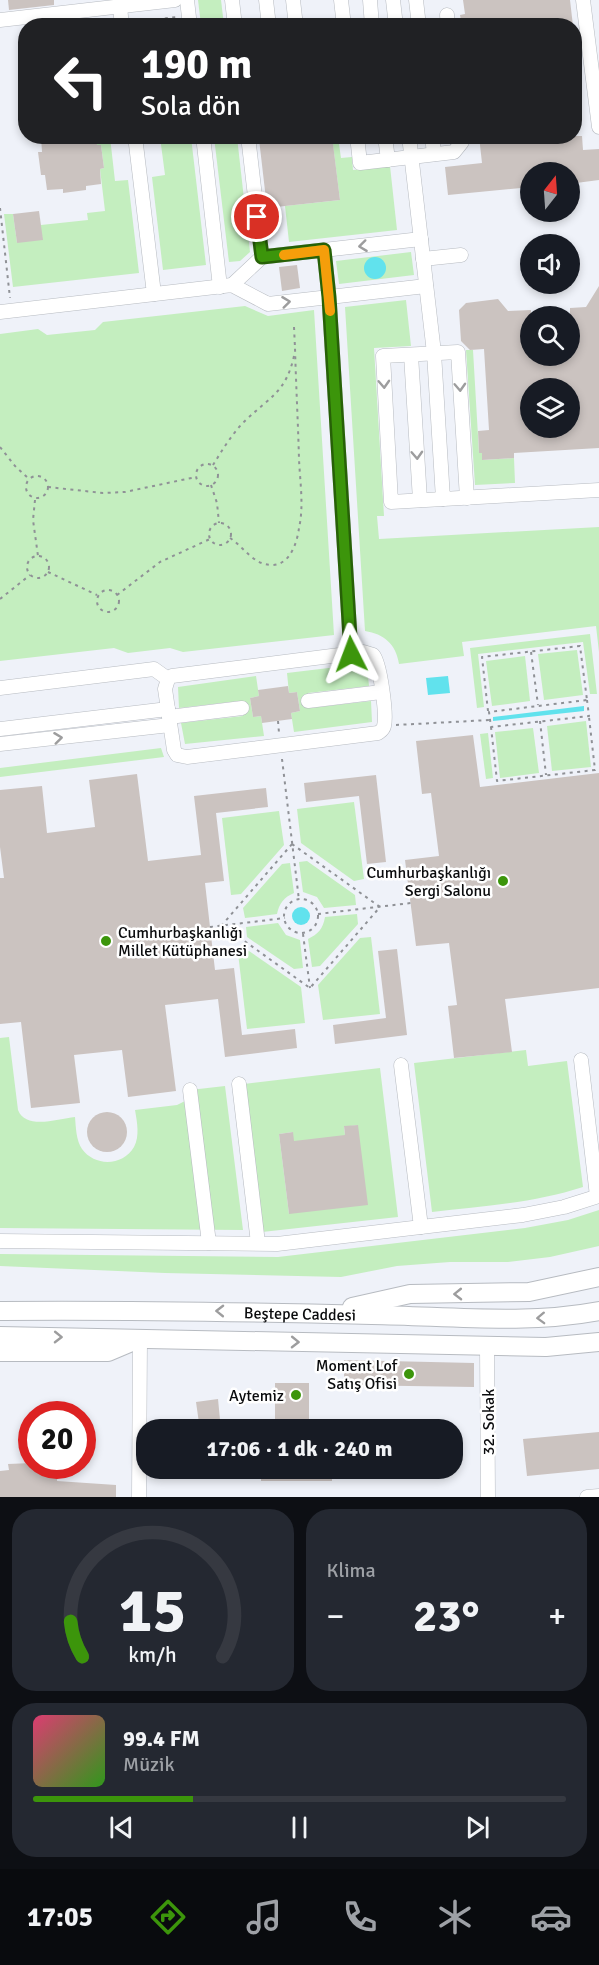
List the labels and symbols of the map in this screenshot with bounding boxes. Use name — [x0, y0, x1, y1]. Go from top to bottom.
north arrow — [520, 162, 580, 222]
pin — [231, 191, 282, 242]
one-way arrow — [358, 239, 367, 251]
one-way arrow — [281, 296, 290, 309]
one-way arrow — [378, 380, 391, 389]
one-way arrow — [453, 382, 466, 391]
one-way arrow — [410, 450, 423, 459]
position arrow — [319, 622, 383, 686]
one-way arrow — [54, 732, 63, 744]
place label: Cumhurbaşkanlığı Sergi Salonu — [366, 863, 491, 901]
marker: Cumhurbaşkanlığı Sergi Salonu — [496, 874, 510, 888]
place label: Cumhurbaşkanlığı Millet Kütüphanesi — [118, 923, 247, 961]
marker: Cumhurbaşkanlığı Millet Kütüphanesi — [99, 934, 113, 948]
one-way arrow — [454, 1288, 463, 1300]
street label: Beştepe Caddesi — [244, 1303, 356, 1326]
one-way arrow — [216, 1305, 225, 1318]
one-way arrow — [536, 1311, 545, 1324]
one-way arrow — [54, 1331, 63, 1343]
one-way arrow — [291, 1336, 300, 1348]
place label: Moment Lof Satış Ofisi — [316, 1356, 398, 1394]
marker: Moment Lof Satış Ofisi — [402, 1367, 416, 1381]
place label: Aytemiz — [229, 1386, 284, 1406]
marker: Aytemiz — [289, 1388, 303, 1402]
street label: 32. Sokak — [479, 1389, 499, 1455]
speed limit sign: 20 — [18, 1401, 96, 1479]

